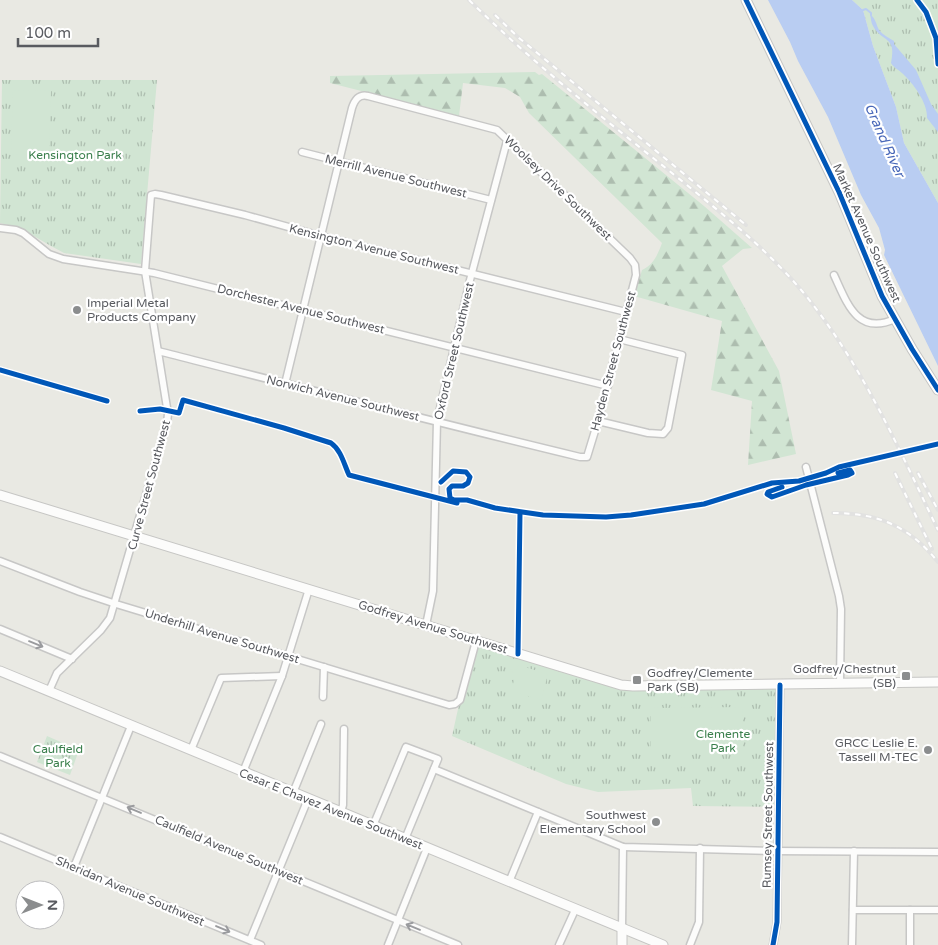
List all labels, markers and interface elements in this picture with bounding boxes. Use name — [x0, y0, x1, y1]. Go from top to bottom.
scale bar — [18, 15, 98, 47]
text: 100 m — [25, 24, 71, 42]
water label: Grand River — [861, 101, 909, 181]
street label: Woolsey Drive Southwest — [501, 133, 615, 243]
park label: Kensington Park — [28, 148, 122, 162]
street label: Merrill Avenue Southwest — [324, 152, 469, 201]
street label: Market Avenue Southwest — [830, 162, 904, 305]
street label: Kensington Avenue Southwest — [288, 221, 461, 277]
street label: Oxford Street Southwest — [431, 280, 477, 421]
street label: Dorchester Avenue Southwest — [216, 281, 387, 337]
street label: Hayden Street Southwest — [588, 289, 639, 433]
place label: Imperial Metal Products Company — [87, 296, 196, 324]
marker: Imperial Metal Products Company — [71, 304, 83, 316]
street label: Norwich Avenue Southwest — [265, 372, 421, 424]
street label: Curve Street Southwest — [125, 418, 173, 552]
street label: Godfrey Avenue Southwest — [357, 598, 510, 657]
street label: Underhill Avenue Southwest — [143, 606, 301, 666]
one-way arrow — [28, 639, 43, 649]
place label: Godfrey/Chestnut (SB) — [793, 662, 896, 690]
place label: Godfrey/Clemente Park (SB) — [647, 666, 753, 694]
marker: Godfrey/Chestnut (SB) — [900, 670, 912, 682]
marker: Godfrey/Clemente Park (SB) — [631, 674, 643, 686]
park label: Clemente Park — [696, 727, 750, 755]
place label: GRCC Leslie E. Tassell M-TEC — [835, 736, 918, 764]
street label: Rumsey Street Southwest — [760, 741, 776, 888]
park label: Caulfield Park — [33, 742, 83, 770]
marker: GRCC Leslie E. Tassell M-TEC — [922, 744, 934, 756]
street label: Cesar E Chavez Avenue Southwest — [237, 766, 425, 852]
one-way arrow — [127, 805, 142, 815]
place label: Southwest Elementary School — [539, 808, 646, 836]
street label: Caulfield Avenue Southwest — [153, 812, 306, 888]
marker: Southwest Elementary School — [650, 816, 662, 828]
street label: Sheridan Avenue Southwest — [54, 853, 207, 929]
north arrow — [15, 880, 65, 930]
text: N — [44, 899, 61, 911]
one-way arrow — [406, 921, 421, 931]
one-way arrow — [215, 925, 230, 935]

